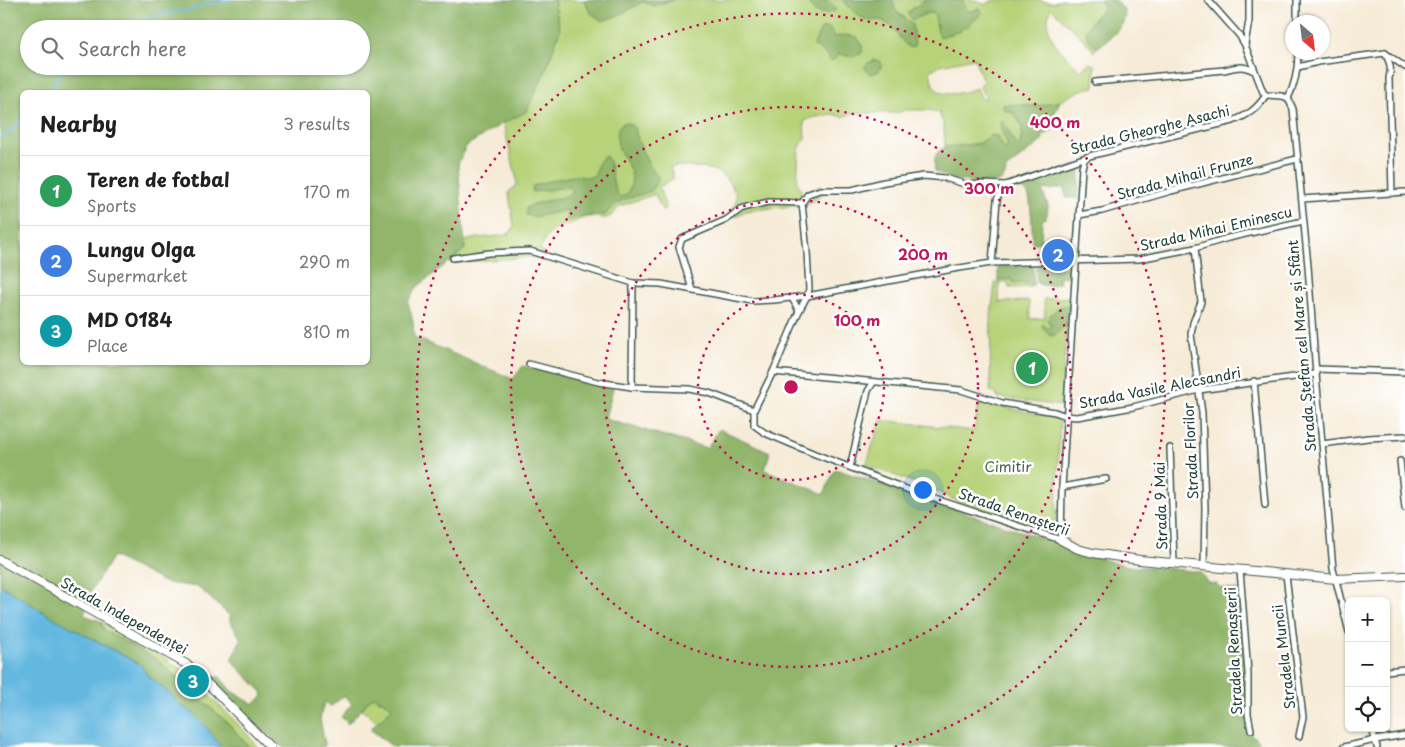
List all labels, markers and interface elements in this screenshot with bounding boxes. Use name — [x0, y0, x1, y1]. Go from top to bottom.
north arrow — [1285, 15, 1330, 60]
search box — [20, 20, 370, 75]
icon: search — [38, 34, 66, 62]
text: Search here — [78, 34, 187, 62]
street label: Strada Gheorghe Asachi — [1068, 100, 1232, 159]
text: Nearby — [40, 107, 117, 139]
text: 400 m — [1030, 110, 1080, 133]
text: 3 results — [283, 111, 350, 135]
street label: Strada Mihail Frunze — [1114, 148, 1256, 205]
text: Teren de fotbal — [87, 165, 230, 193]
text: 300 m — [964, 176, 1014, 199]
text: 1 — [52, 179, 60, 203]
text: 170 m — [304, 179, 350, 203]
text: Sports — [87, 193, 136, 217]
street label: Strada Mihai Eminescu — [1138, 201, 1294, 256]
text: Lungu Olga — [87, 235, 196, 263]
pin: 2 — [1042, 236, 1074, 274]
street label: Strada Ștefan cel Mare și Sfânt — [1282, 239, 1321, 453]
text: 200 m — [898, 242, 948, 265]
text: 2 — [50, 249, 62, 273]
text: 290 m — [299, 249, 350, 273]
text: Supermarket — [87, 263, 187, 287]
text: MD 0184 — [87, 305, 172, 333]
text: 100 m — [834, 308, 880, 331]
text: 3 — [51, 319, 61, 343]
text: 810 m — [303, 319, 350, 343]
text: Place — [87, 333, 128, 357]
pin: 1 — [1016, 349, 1048, 387]
street label: Strada Vasile Alecsandri — [1077, 361, 1243, 414]
centre of rings — [782, 378, 800, 396]
street label: Strada Florilor — [1177, 402, 1204, 500]
park label: Cimitir — [984, 456, 1032, 477]
street label: Strada 9 Mai — [1148, 461, 1173, 551]
your location — [910, 477, 936, 503]
street label: Strada Renașterii — [956, 483, 1073, 540]
street label: Strada Independenței — [57, 572, 192, 659]
street label: Stradela Renașterii — [1220, 586, 1247, 716]
map controls — [1345, 597, 1390, 732]
button: + — [1345, 597, 1390, 642]
street label: Stradela Muncii — [1267, 603, 1300, 711]
button: − — [1345, 642, 1390, 687]
pin: 3 — [177, 662, 209, 700]
button: locate — [1345, 687, 1390, 732]

